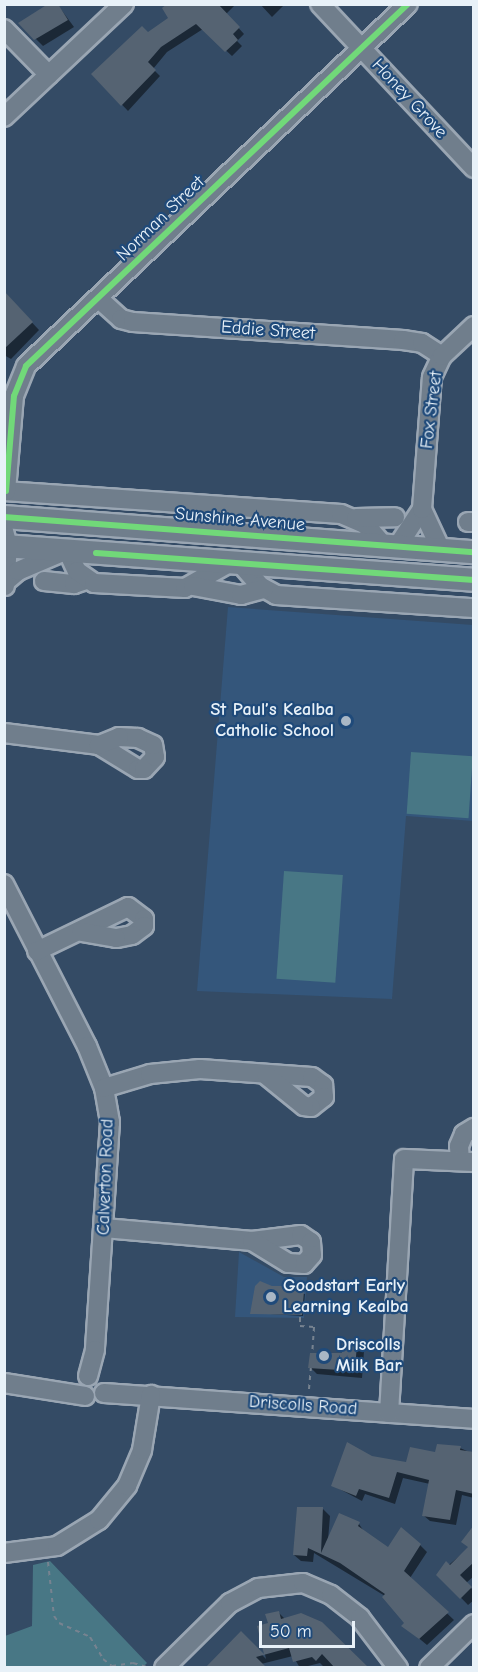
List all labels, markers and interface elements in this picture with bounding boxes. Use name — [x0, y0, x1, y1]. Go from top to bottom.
street label: Honey Grove — [367, 55, 451, 143]
street label: Norman Street — [113, 172, 209, 266]
street label: Eddie Street — [220, 317, 316, 345]
street label: Fox Street — [417, 370, 447, 450]
street label: Sunshine Avenue — [174, 504, 306, 536]
place label: St Paul’s Kealba Catholic School — [211, 700, 334, 742]
marker: St Paul’s Kealba Catholic School — [339, 714, 353, 728]
street label: Calverton Road — [93, 1118, 119, 1236]
place label: Goodstart Early Learning Kealba — [283, 1276, 409, 1318]
marker: Goodstart Early Learning Kealba — [264, 1290, 278, 1304]
place label: Driscolls Milk Bar — [336, 1335, 402, 1378]
marker: Driscolls Milk Bar — [317, 1349, 331, 1363]
street label: Driscolls Road — [248, 1391, 358, 1421]
scale bar — [262, 1609, 358, 1647]
text: 50 m — [270, 1621, 312, 1642]

